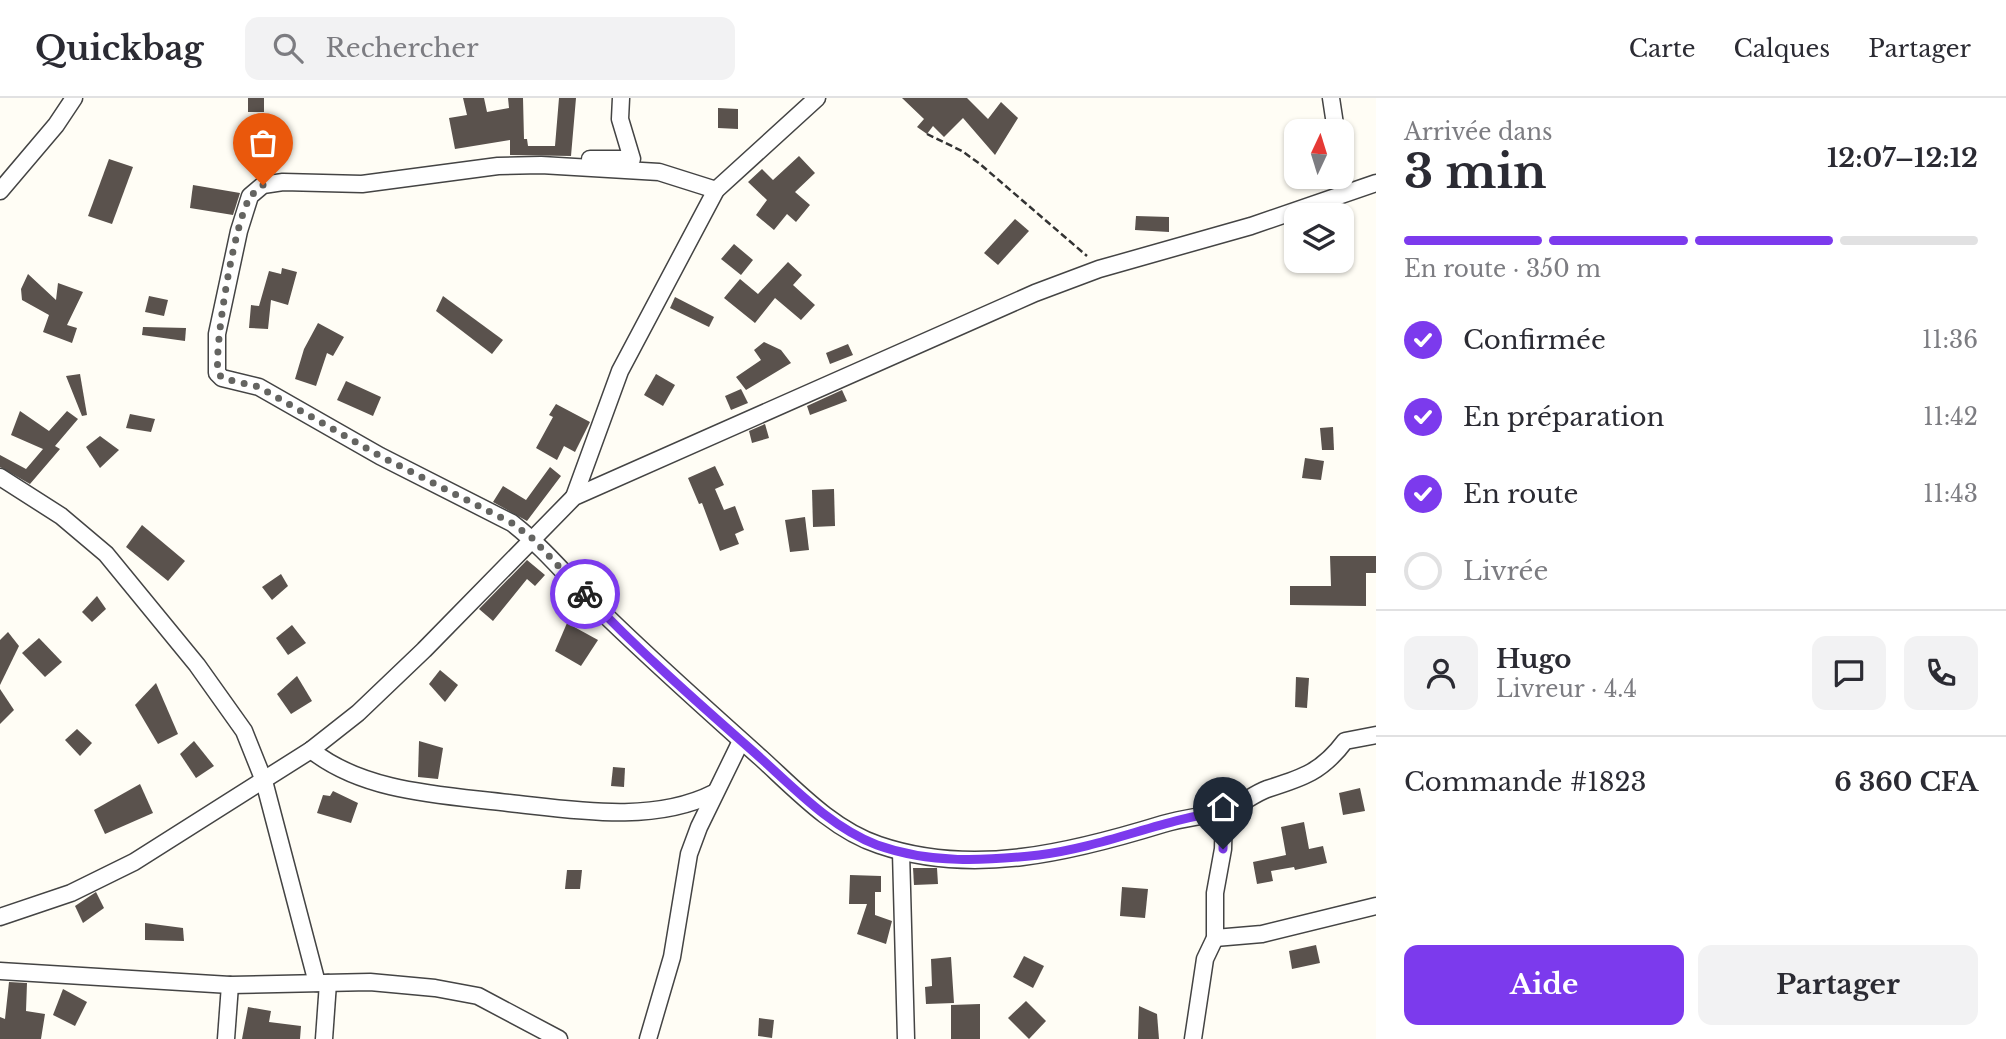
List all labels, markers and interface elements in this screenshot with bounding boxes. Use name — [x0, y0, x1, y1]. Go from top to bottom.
search box — [245, 17, 735, 80]
text: Quickbag — [35, 28, 203, 69]
icon: search — [269, 29, 307, 67]
text: Rechercher — [325, 32, 479, 64]
text: Carte — [1629, 34, 1695, 63]
text: Calques — [1733, 34, 1830, 63]
text: Partager — [1868, 34, 1971, 63]
pin — [233, 113, 293, 185]
text: Arrivée dans — [1404, 118, 1552, 146]
north arrow — [1284, 119, 1354, 189]
map controls — [1284, 119, 1354, 273]
icon: bag — [244, 124, 282, 162]
text: 12:07–12:12 — [1827, 142, 1978, 174]
text: 3 min — [1404, 143, 1546, 200]
button: layers — [1284, 203, 1354, 273]
text: En route · 350 m — [1404, 255, 1601, 283]
icon: check — [1404, 321, 1442, 359]
text: Confirmée — [1463, 324, 1606, 356]
text: 11:36 — [1922, 326, 1978, 354]
icon: check — [1404, 398, 1442, 436]
text: En préparation — [1463, 401, 1664, 433]
text: 11:42 — [1923, 403, 1978, 431]
icon: check — [1404, 475, 1442, 513]
text: En route — [1463, 478, 1579, 510]
text: 11:43 — [1923, 480, 1978, 508]
text: Livrée — [1463, 555, 1548, 587]
courier — [550, 559, 620, 629]
icon: bike — [566, 575, 604, 613]
button: person — [1404, 636, 1478, 710]
button: chat — [1812, 636, 1886, 710]
button: phone — [1904, 636, 1978, 710]
text: Hugo — [1496, 643, 1571, 675]
text: Livreur · 4.4 — [1496, 675, 1637, 703]
text: Commande #1823 — [1404, 766, 1647, 798]
text: 6 360 CFA — [1834, 766, 1978, 798]
pin — [1193, 777, 1253, 849]
icon: home — [1204, 788, 1242, 826]
button: Aide — [1404, 945, 1684, 1025]
button: Partager — [1698, 945, 1978, 1025]

